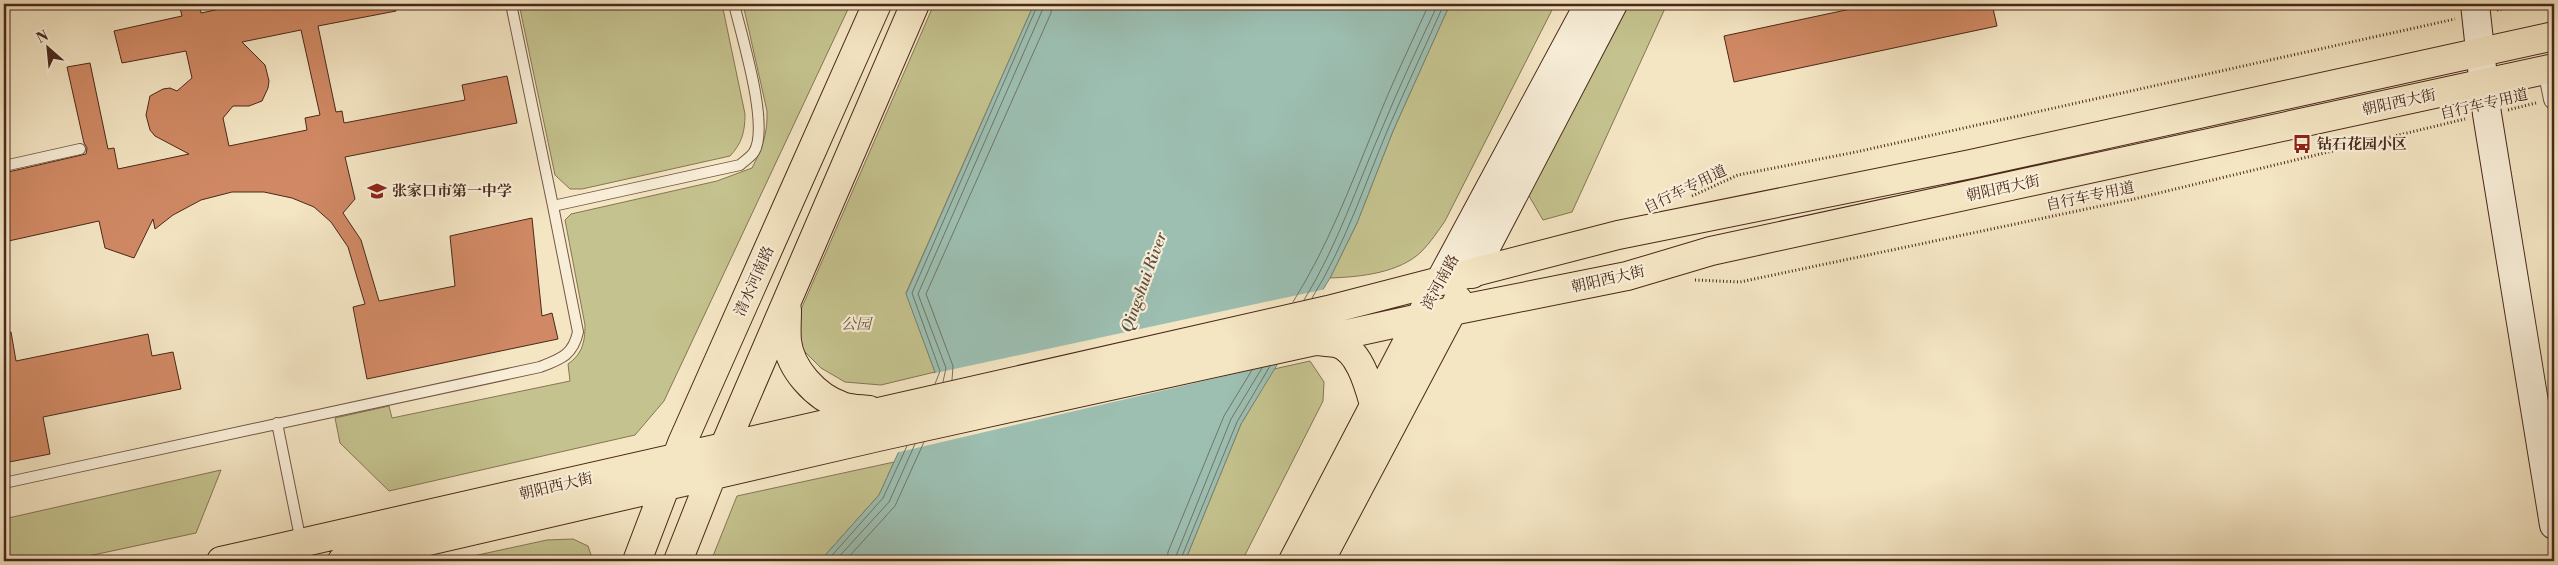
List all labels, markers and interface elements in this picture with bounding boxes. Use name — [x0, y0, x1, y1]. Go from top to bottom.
north arrow — [22, 22, 72, 72]
text: N — [34, 27, 52, 48]
street label: 朝阳西大街 — [2360, 85, 2438, 120]
street label: 自行车专用道 — [2438, 85, 2530, 124]
bus stop icon: 钻石花园小区 — [2291, 133, 2313, 155]
place label: 钻石花园小区 — [2317, 135, 2407, 154]
street label: 自行车专用道 — [1641, 161, 1730, 218]
street label: 朝阳西大街 — [1964, 171, 2042, 206]
street label: 自行车专用道 — [2044, 178, 2136, 215]
school or university icon: 张家口市第一中学 — [366, 180, 388, 202]
place label: 张家口市第一中学 — [392, 182, 512, 201]
water label: Qingshui River — [1117, 228, 1172, 335]
street label: 清水河南路 — [731, 243, 778, 319]
street label: 滨河南路 — [1418, 251, 1463, 313]
street label: 朝阳西大街 — [1569, 262, 1647, 297]
park label: 公园 — [841, 315, 873, 334]
street label: 朝阳西大街 — [517, 469, 595, 504]

